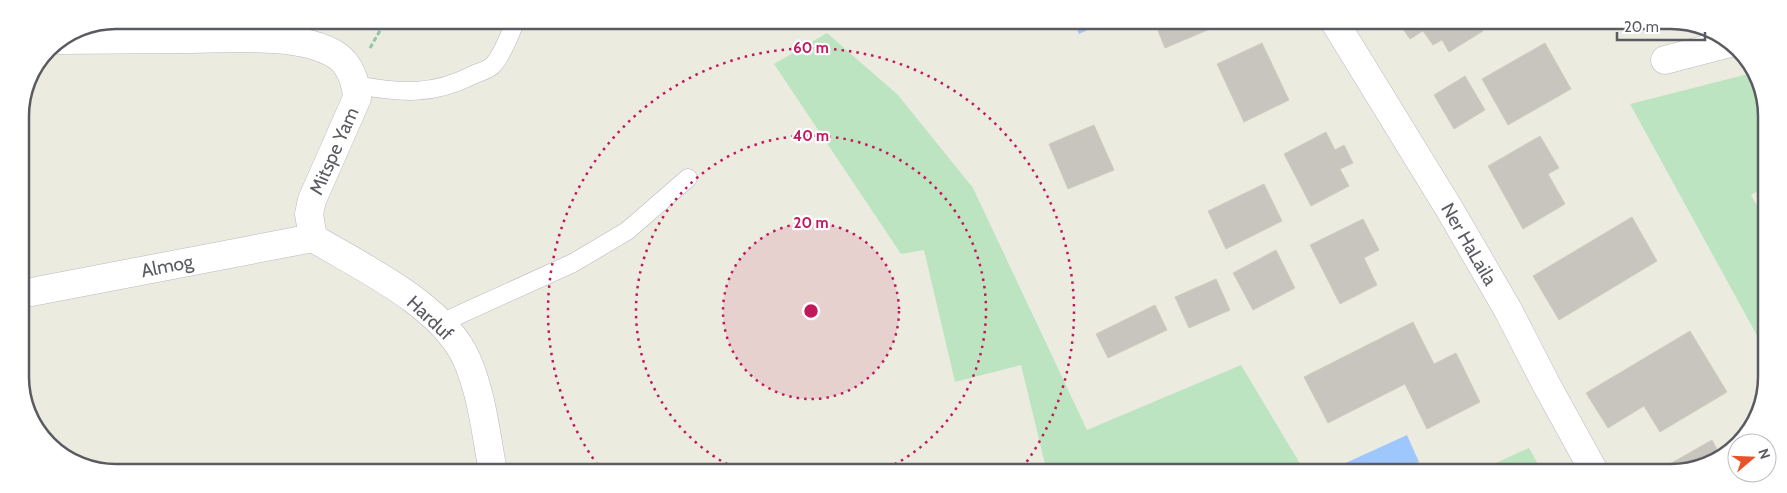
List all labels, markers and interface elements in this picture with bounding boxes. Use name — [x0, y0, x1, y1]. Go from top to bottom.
scale bar — [1617, 10, 1704, 42]
text: 20 m — [1624, 18, 1659, 36]
text: 60 m — [793, 39, 829, 57]
street label: Mitspe Yam — [304, 104, 364, 198]
text: 40 m — [793, 127, 829, 145]
street label: Ner HaLaila — [1436, 199, 1502, 289]
text: 20 m — [794, 214, 828, 232]
street label: Almog — [139, 250, 196, 282]
street label: Harduf — [402, 291, 458, 346]
centre of rings — [802, 302, 820, 320]
north arrow — [1727, 433, 1777, 483]
text: N — [1754, 446, 1774, 461]

